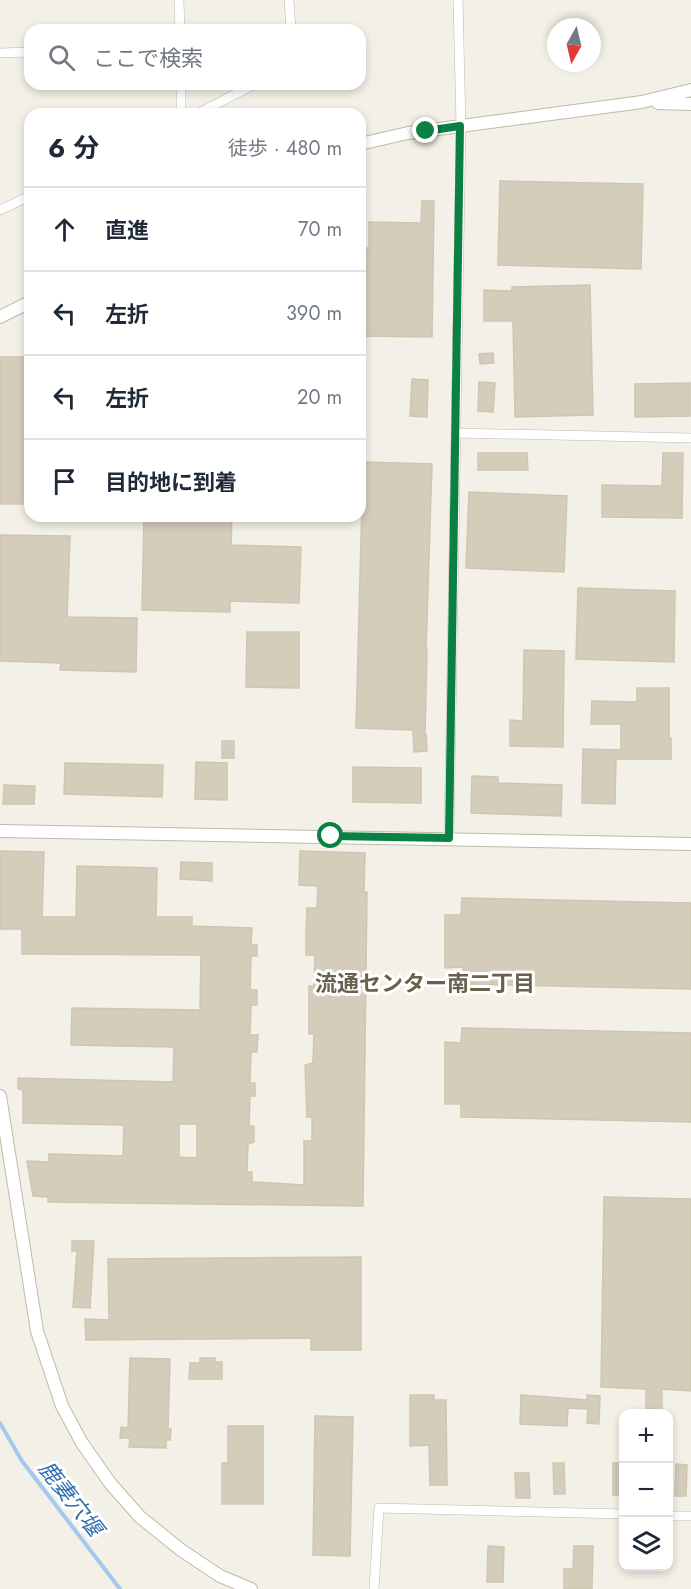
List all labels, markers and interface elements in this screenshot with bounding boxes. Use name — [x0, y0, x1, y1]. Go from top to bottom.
north arrow — [547, 18, 601, 72]
search box — [24, 24, 366, 90]
icon: search — [45, 41, 78, 74]
text: ここで検索 — [93, 42, 203, 74]
route end — [412, 117, 438, 143]
text: 6 分 — [48, 129, 99, 167]
text: 徒歩 · 480 m — [228, 134, 342, 163]
icon: ahead — [48, 213, 81, 246]
text: 直進 — [105, 214, 149, 246]
text: 70 m — [298, 215, 342, 244]
icon: left — [48, 297, 81, 330]
text: 左折 — [105, 298, 149, 330]
text: 390 m — [286, 299, 342, 328]
icon: left — [48, 381, 81, 414]
text: 左折 — [105, 382, 149, 414]
text: 20 m — [297, 383, 342, 412]
icon: arrive — [48, 465, 81, 498]
text: 目的地に到着 — [105, 466, 237, 498]
route start — [317, 822, 343, 848]
district label: 流通センター南二丁目 — [315, 967, 535, 999]
map controls — [619, 1409, 673, 1571]
button: + — [619, 1409, 673, 1463]
water label: 鹿妻穴堰 — [31, 1453, 113, 1546]
button: − — [619, 1463, 673, 1517]
button: layers — [619, 1517, 673, 1571]

